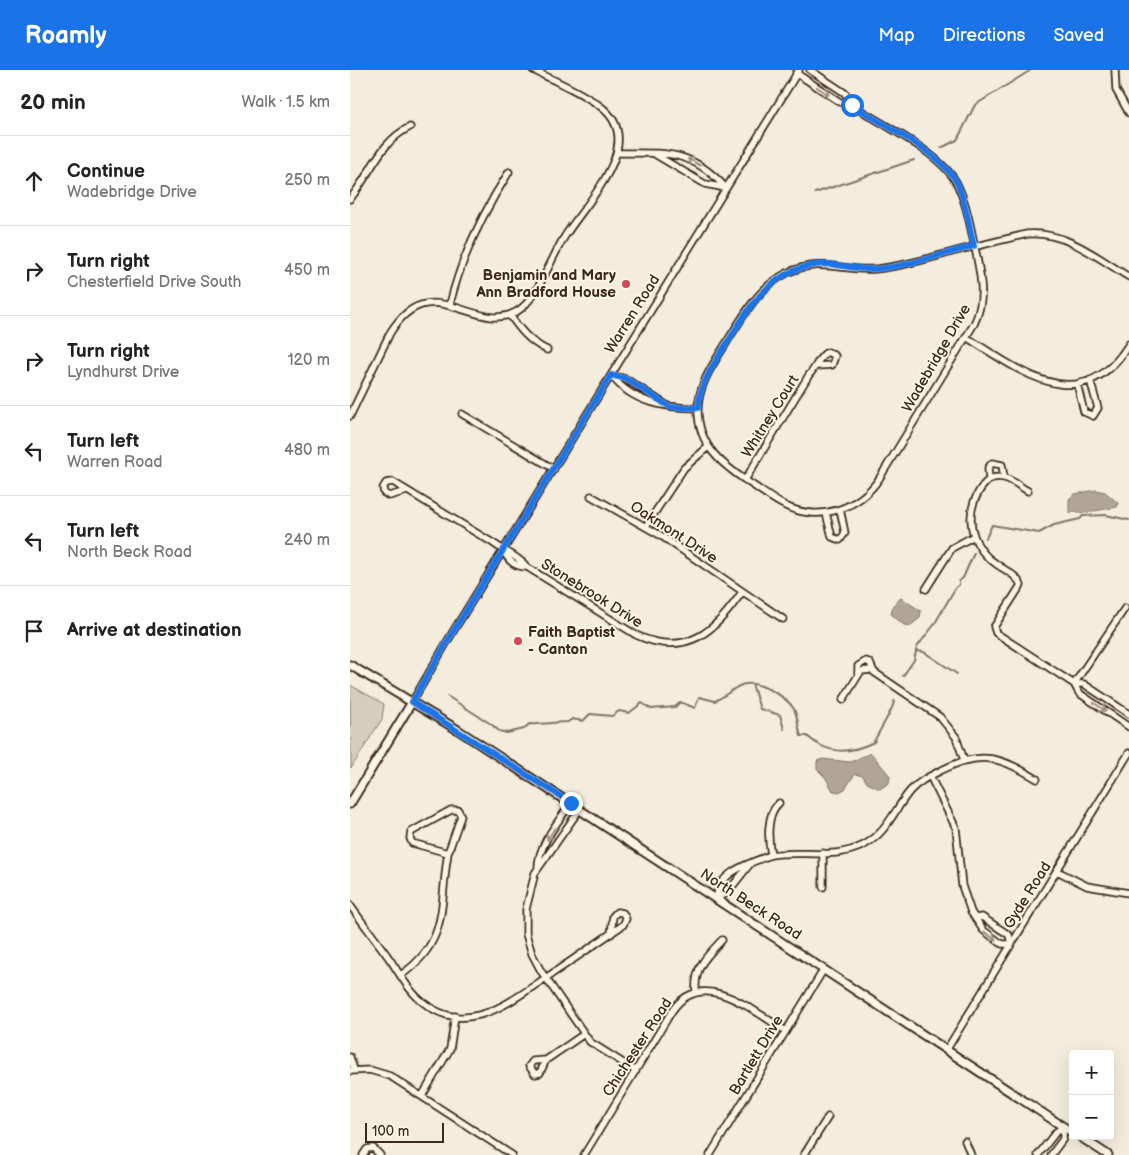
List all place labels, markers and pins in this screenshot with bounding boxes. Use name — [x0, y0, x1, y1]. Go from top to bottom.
place label: Benjamin and Mary Ann Bradford House — [476, 266, 616, 302]
marker: Benjamin and Mary Ann Bradford House — [620, 278, 632, 290]
place label: Faith Baptist - Canton — [528, 623, 615, 659]
marker: Faith Baptist - Canton — [512, 635, 524, 647]

